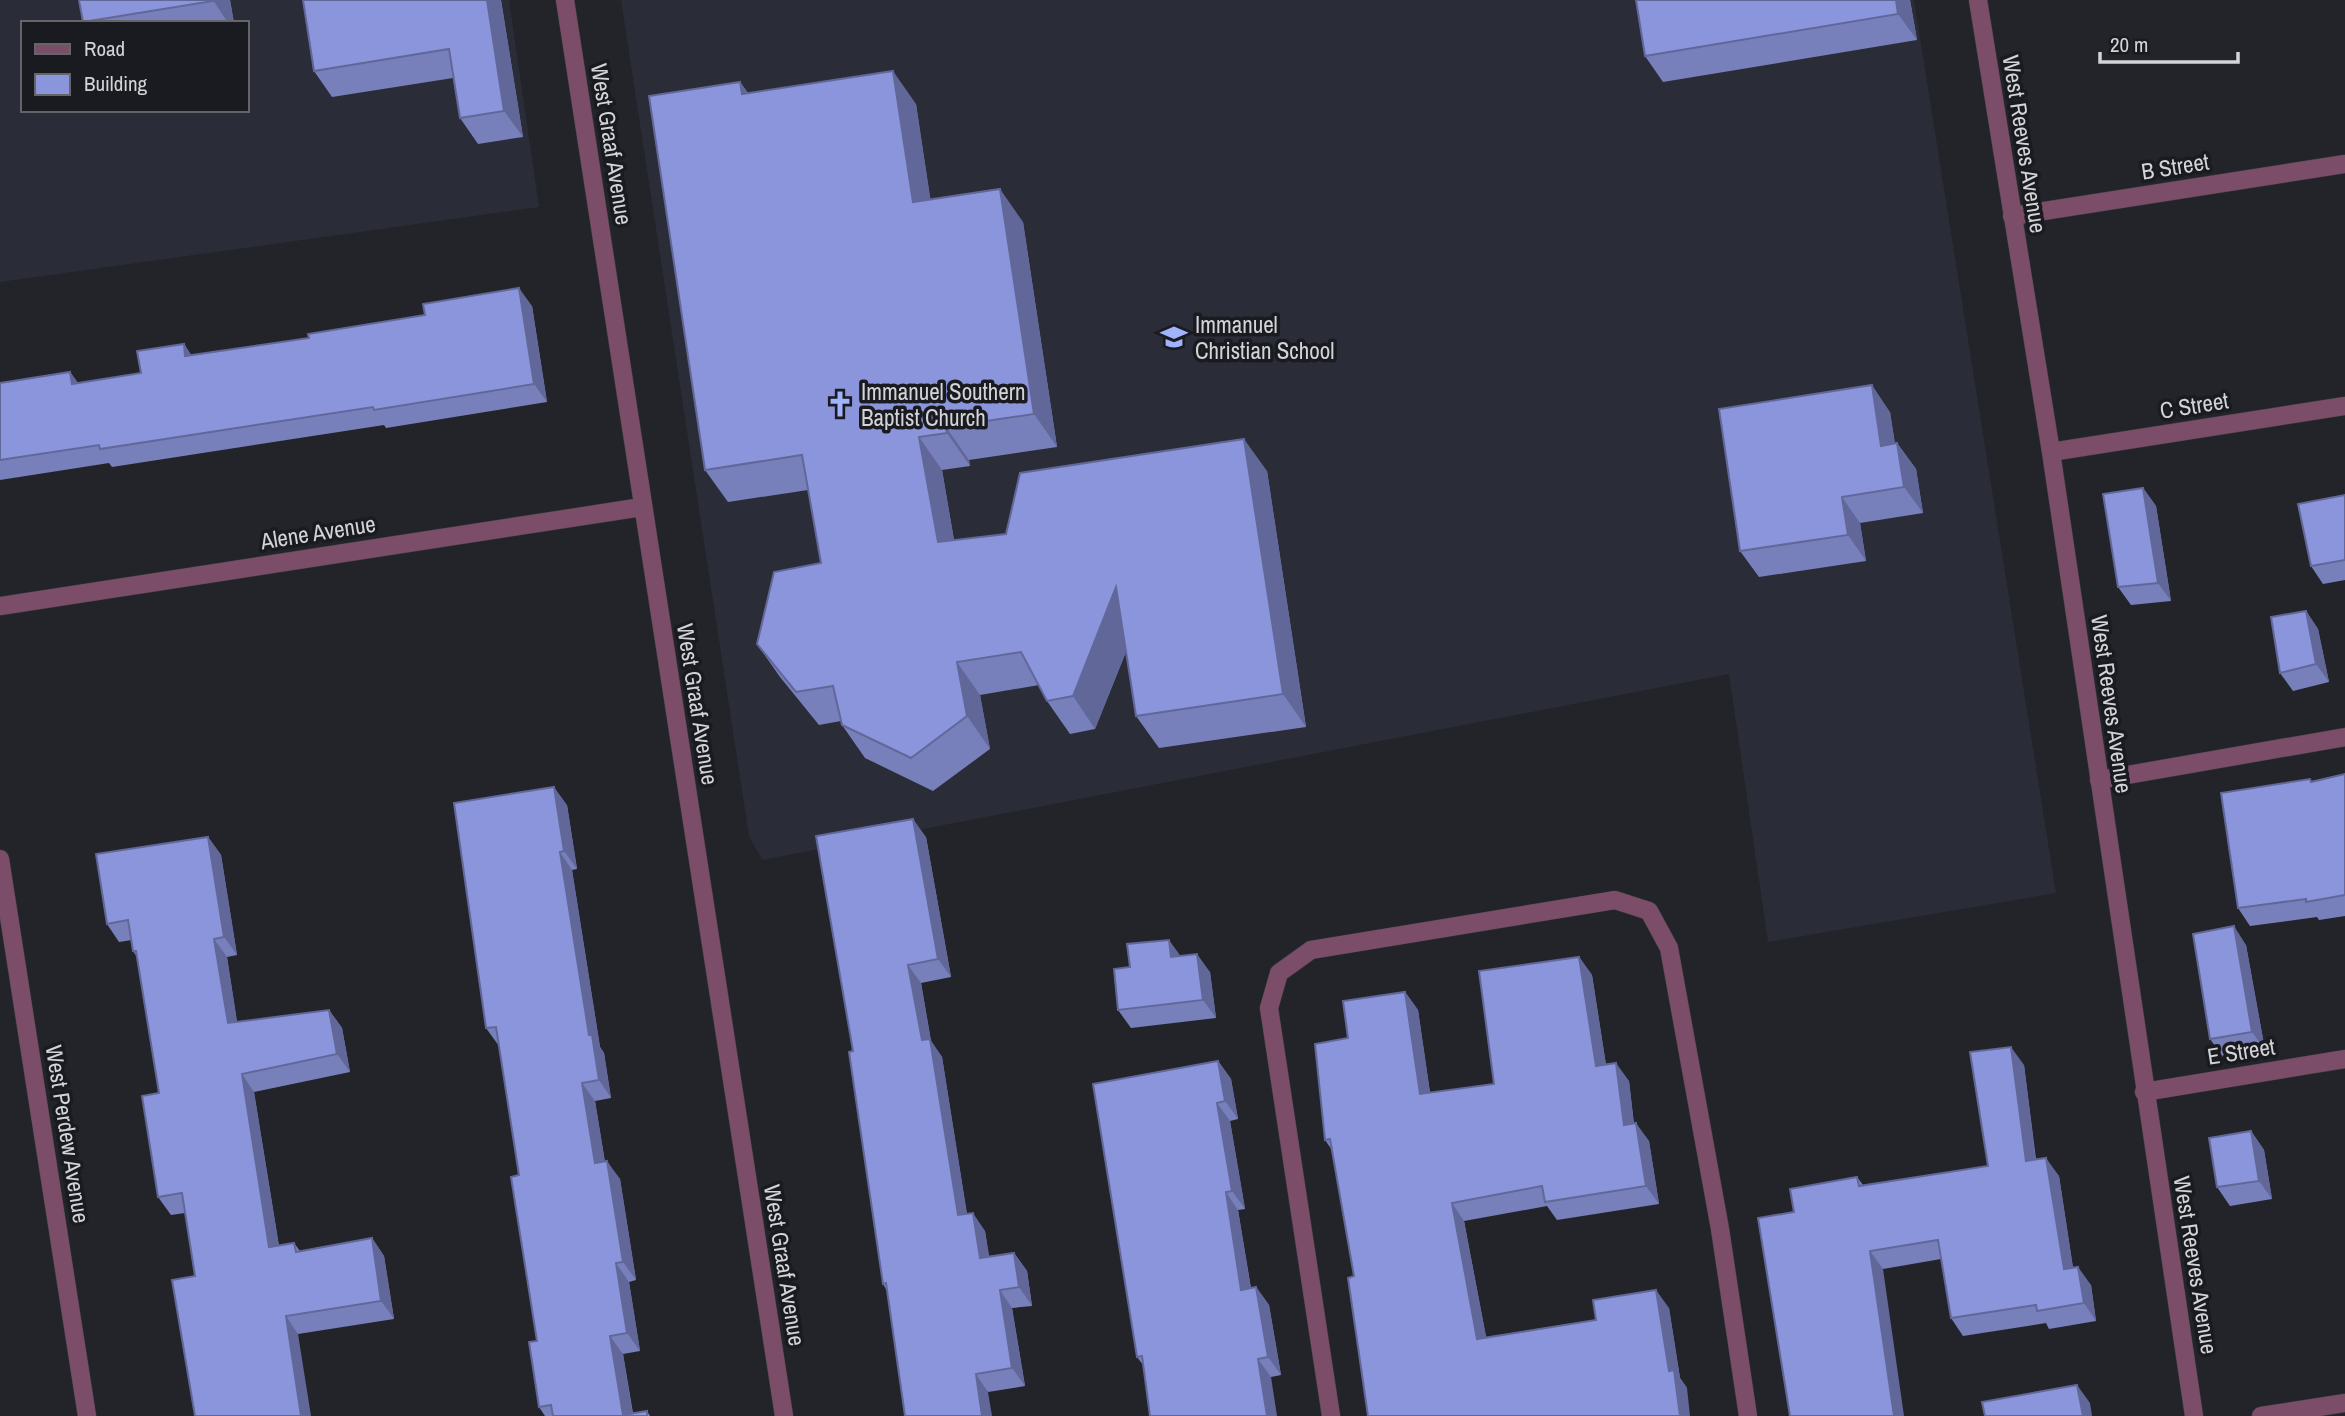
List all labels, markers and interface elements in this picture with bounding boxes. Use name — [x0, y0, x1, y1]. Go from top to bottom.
legend — [21, 21, 248, 112]
scale bar — [2100, 21, 2238, 65]
text: 20 m — [2110, 30, 2148, 59]
text: Road — [84, 34, 125, 63]
street label: West Reeves Avenue — [1996, 53, 2054, 235]
street label: West Graaf Avenue — [584, 61, 640, 227]
text: Building — [84, 69, 148, 98]
street label: B Street — [2139, 145, 2211, 187]
place label: Immanuel Christian School — [1195, 309, 1334, 366]
school or university icon: Immanuel Christian School — [1159, 322, 1189, 352]
place label: Immanuel Southern Baptist Church — [861, 376, 1026, 433]
street label: C Street — [2157, 384, 2231, 426]
church icon: Immanuel Southern Baptist Church — [825, 389, 855, 419]
street label: Alene Avenue — [257, 508, 378, 557]
street label: West Reeves Avenue — [2084, 613, 2140, 795]
street label: West Graaf Avenue — [670, 621, 726, 787]
street label: E Street — [2205, 1030, 2277, 1072]
street label: West Perdew Avenue — [39, 1043, 97, 1225]
street label: West Reeves Avenue — [2167, 1174, 2225, 1356]
street label: West Graaf Avenue — [757, 1182, 813, 1348]

